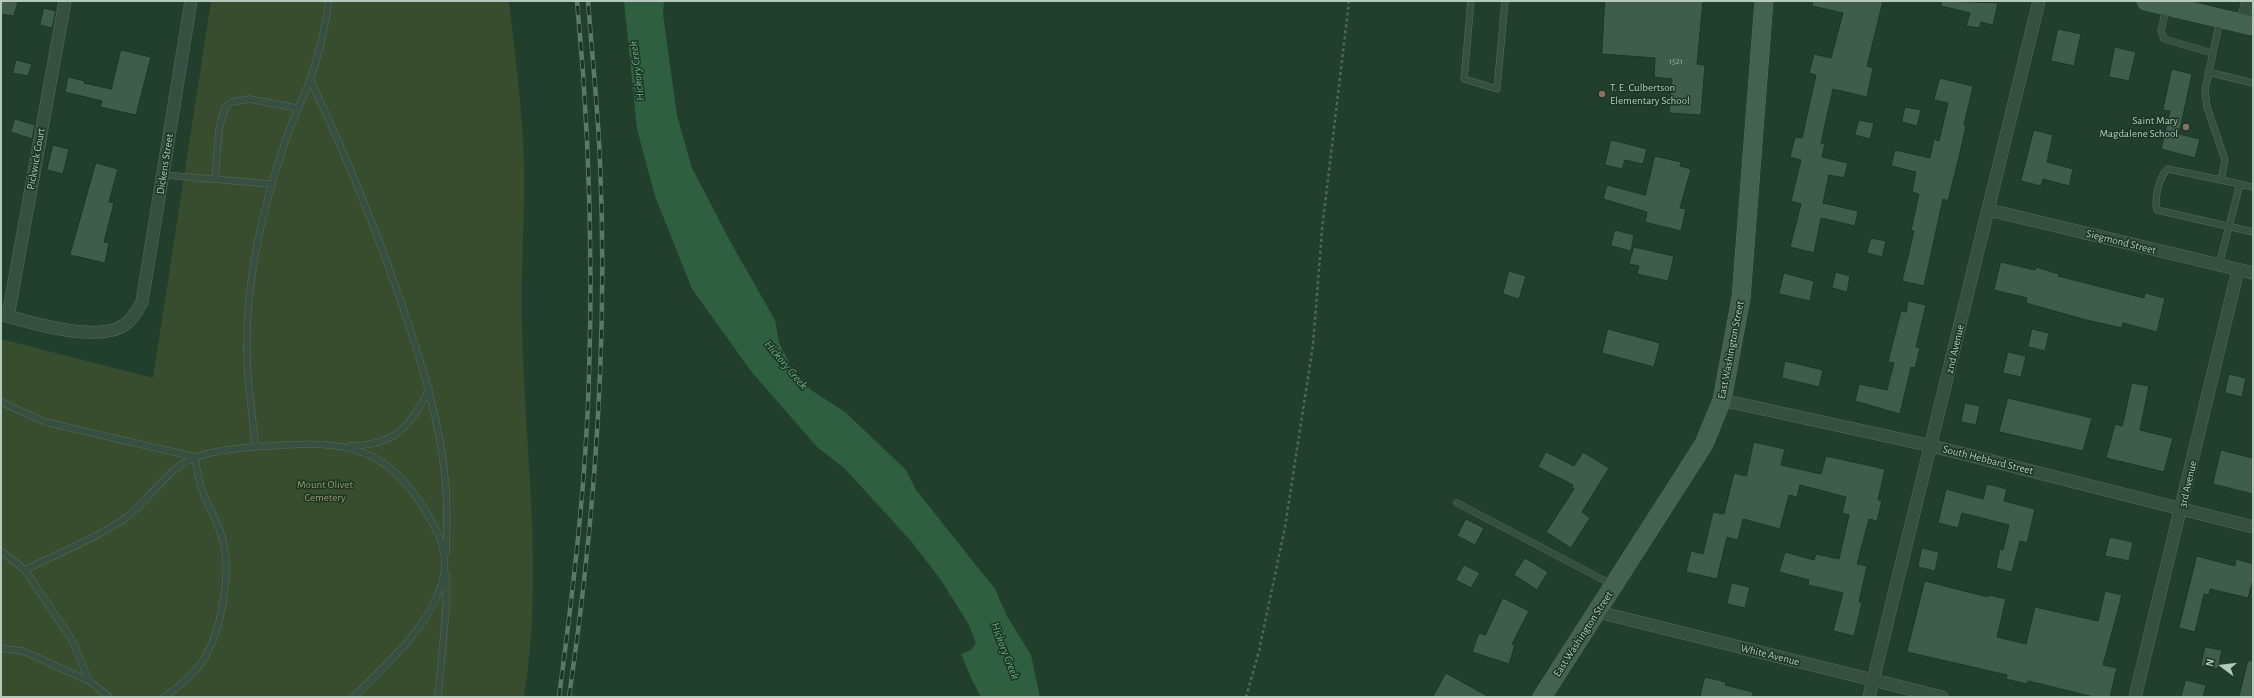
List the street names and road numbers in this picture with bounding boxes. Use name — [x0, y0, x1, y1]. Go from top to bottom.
street label: Pickwick Court — [24, 127, 48, 191]
street label: Dickens Street — [154, 133, 176, 195]
street label: Siegmond Street — [2085, 227, 2157, 257]
street label: East Washington Street — [1715, 300, 1747, 400]
street label: 2nd Avenue — [1943, 323, 1967, 375]
street label: South Hebbard Street — [1941, 442, 2035, 478]
street label: 3rd Avenue — [2176, 459, 2200, 509]
street label: East Washington Street — [1550, 589, 1616, 679]
street label: White Avenue — [1739, 641, 1801, 669]

